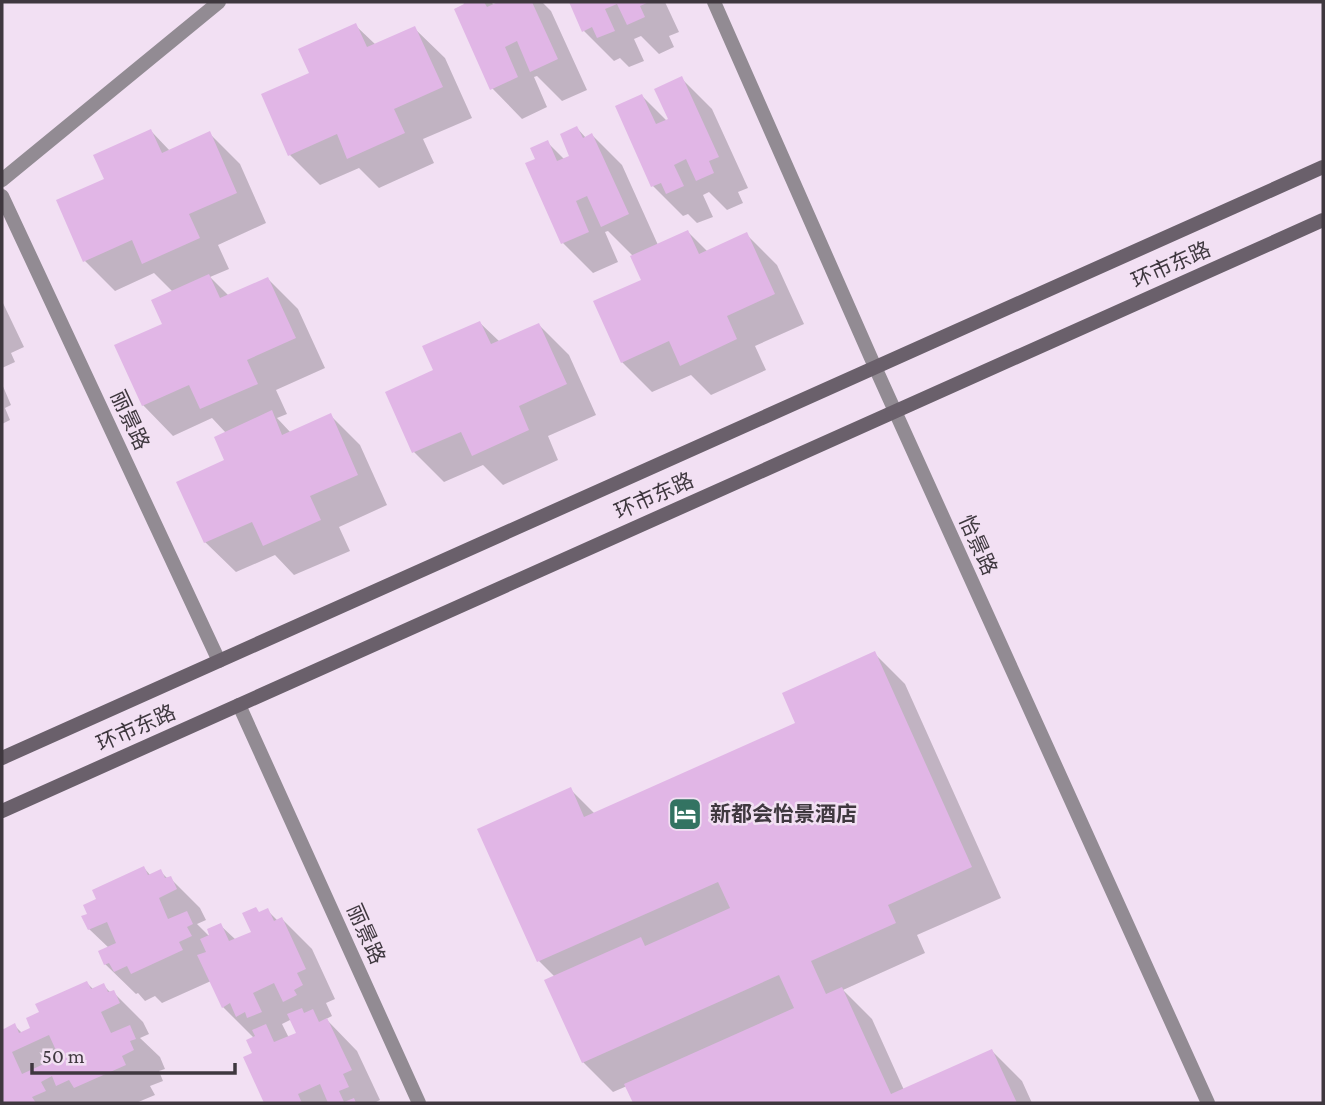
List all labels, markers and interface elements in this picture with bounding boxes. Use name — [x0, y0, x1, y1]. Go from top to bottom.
street label: 环市东路 — [1128, 237, 1214, 293]
street label: 丽景路 — [106, 386, 154, 454]
street label: 环市东路 — [611, 468, 697, 524]
street label: 怡景路 — [954, 511, 1002, 579]
street label: 环市东路 — [93, 700, 179, 756]
hotel icon: 新都会怡景酒店 — [666, 795, 704, 833]
place label: 新都会怡景酒店 — [710, 802, 857, 826]
street label: 丽景路 — [342, 900, 390, 968]
scale bar — [32, 1032, 234, 1076]
text: 50 m — [42, 1044, 85, 1068]

